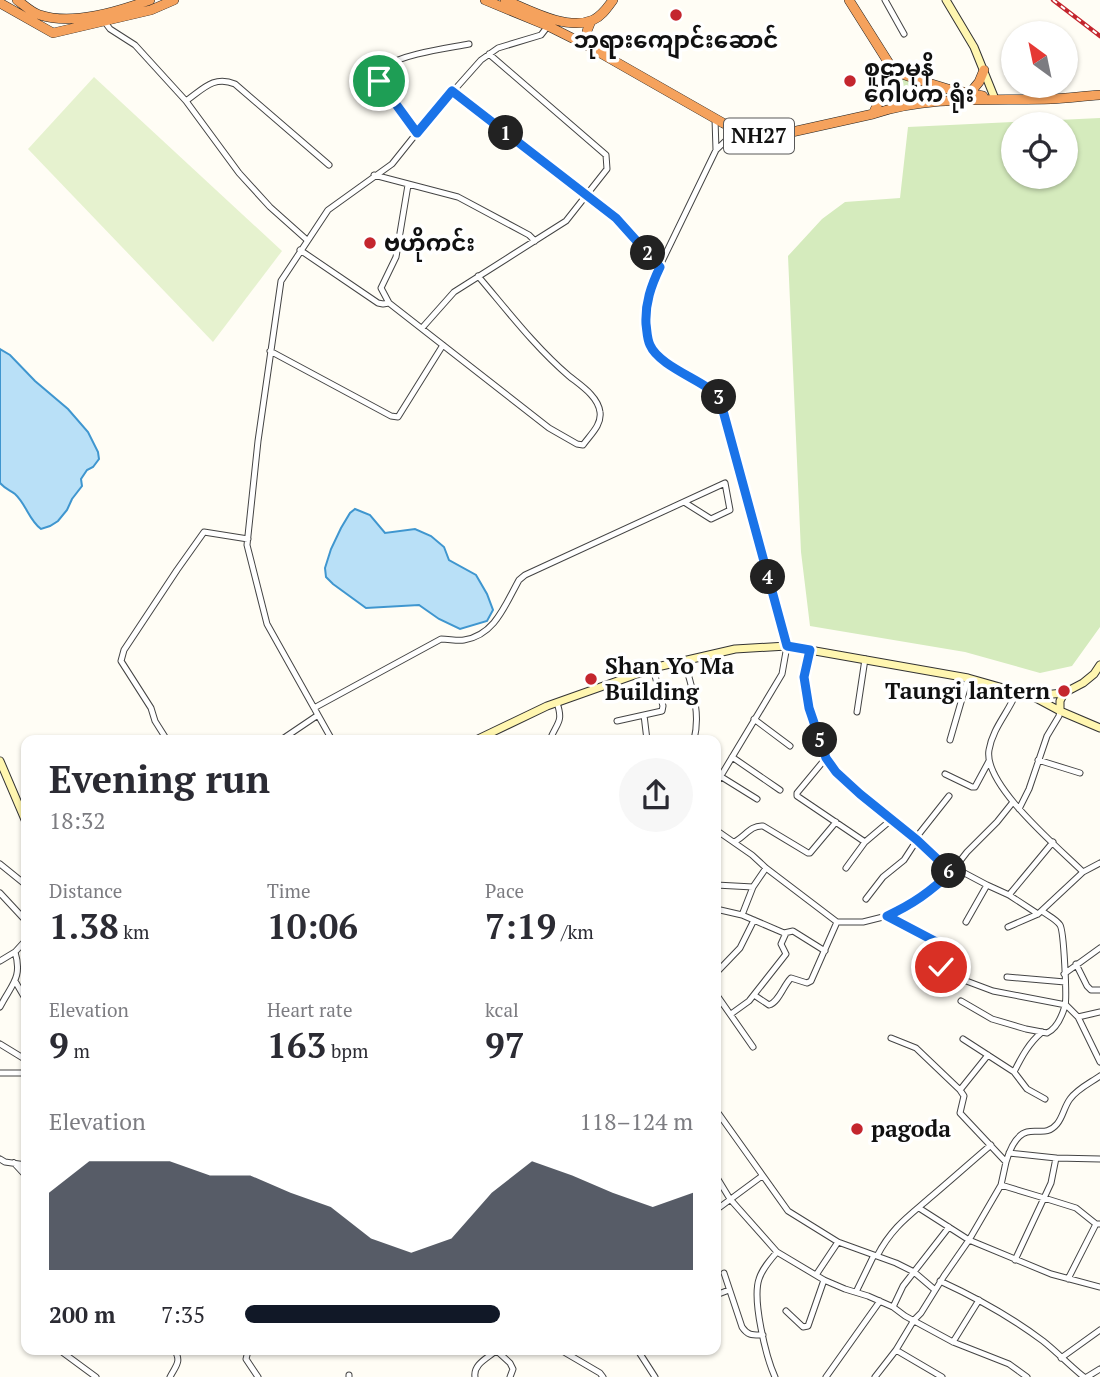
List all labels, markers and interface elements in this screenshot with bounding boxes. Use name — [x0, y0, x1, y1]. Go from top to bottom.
marker: ဘုရားကျောင်းဆောင် — [668, 7, 684, 23]
north arrow — [1001, 21, 1078, 98]
map controls — [1001, 21, 1078, 189]
place label: ဘုရားကျောင်းဆောင် — [573, 24, 779, 60]
pin — [349, 51, 409, 111]
place label: စူဠာမုနိ ဂေါပက ရုံး — [864, 52, 974, 113]
icon: arrive — [360, 62, 398, 100]
marker: စူဠာမုနိ ဂေါပက ရုံး — [842, 73, 858, 89]
button: locate — [1001, 112, 1078, 189]
pin: 1 — [489, 116, 524, 150]
road number: NH27 — [724, 118, 794, 154]
text: 1 — [500, 120, 511, 145]
place label: ဗဟိုကင်း — [384, 227, 475, 262]
marker: ဗဟိုကင်း — [362, 235, 378, 251]
pin: 2 — [630, 236, 666, 270]
text: 2 — [642, 240, 653, 265]
pin: 3 — [702, 380, 736, 414]
text: 3 — [713, 384, 724, 409]
pin: 4 — [750, 560, 786, 594]
text: 4 — [762, 564, 773, 589]
place label: Shan Yo Ma Building — [605, 650, 734, 707]
marker: Shan Yo Ma Building — [583, 671, 599, 687]
place label: Taungi lantern — [885, 675, 1050, 706]
marker: Taungi lantern — [1056, 683, 1072, 699]
pin: 5 — [802, 722, 838, 758]
text: 5 — [814, 727, 825, 752]
text: Evening run — [49, 754, 270, 804]
button: share — [619, 758, 693, 832]
text: 18:32 — [49, 805, 106, 836]
pin: 6 — [932, 854, 967, 888]
text: 6 — [943, 858, 954, 883]
text: Distance — [49, 878, 122, 903]
text: Time — [267, 878, 310, 903]
text: Pace — [485, 878, 524, 903]
text: 1.38 — [49, 903, 119, 949]
text: 10:06 — [267, 903, 358, 949]
text: 7:19 — [485, 903, 556, 949]
text: km — [119, 919, 150, 944]
text: /km — [556, 919, 594, 944]
pin — [911, 937, 971, 997]
icon: check — [922, 948, 960, 986]
text: Elevation — [49, 997, 129, 1022]
text: Heart rate — [267, 997, 352, 1022]
text: kcal — [485, 997, 519, 1022]
text: 9 — [49, 1022, 69, 1068]
text: 163 — [267, 1022, 326, 1068]
text: 97 — [485, 1022, 525, 1068]
text: m — [69, 1038, 90, 1063]
text: bpm — [326, 1038, 368, 1063]
text: Elevation — [49, 1106, 146, 1137]
text: 118–124 m — [580, 1106, 693, 1137]
place label: pagoda — [871, 1113, 951, 1144]
marker: pagoda — [849, 1121, 865, 1137]
text: 200 m — [49, 1299, 115, 1330]
text: 7:35 — [161, 1299, 205, 1330]

